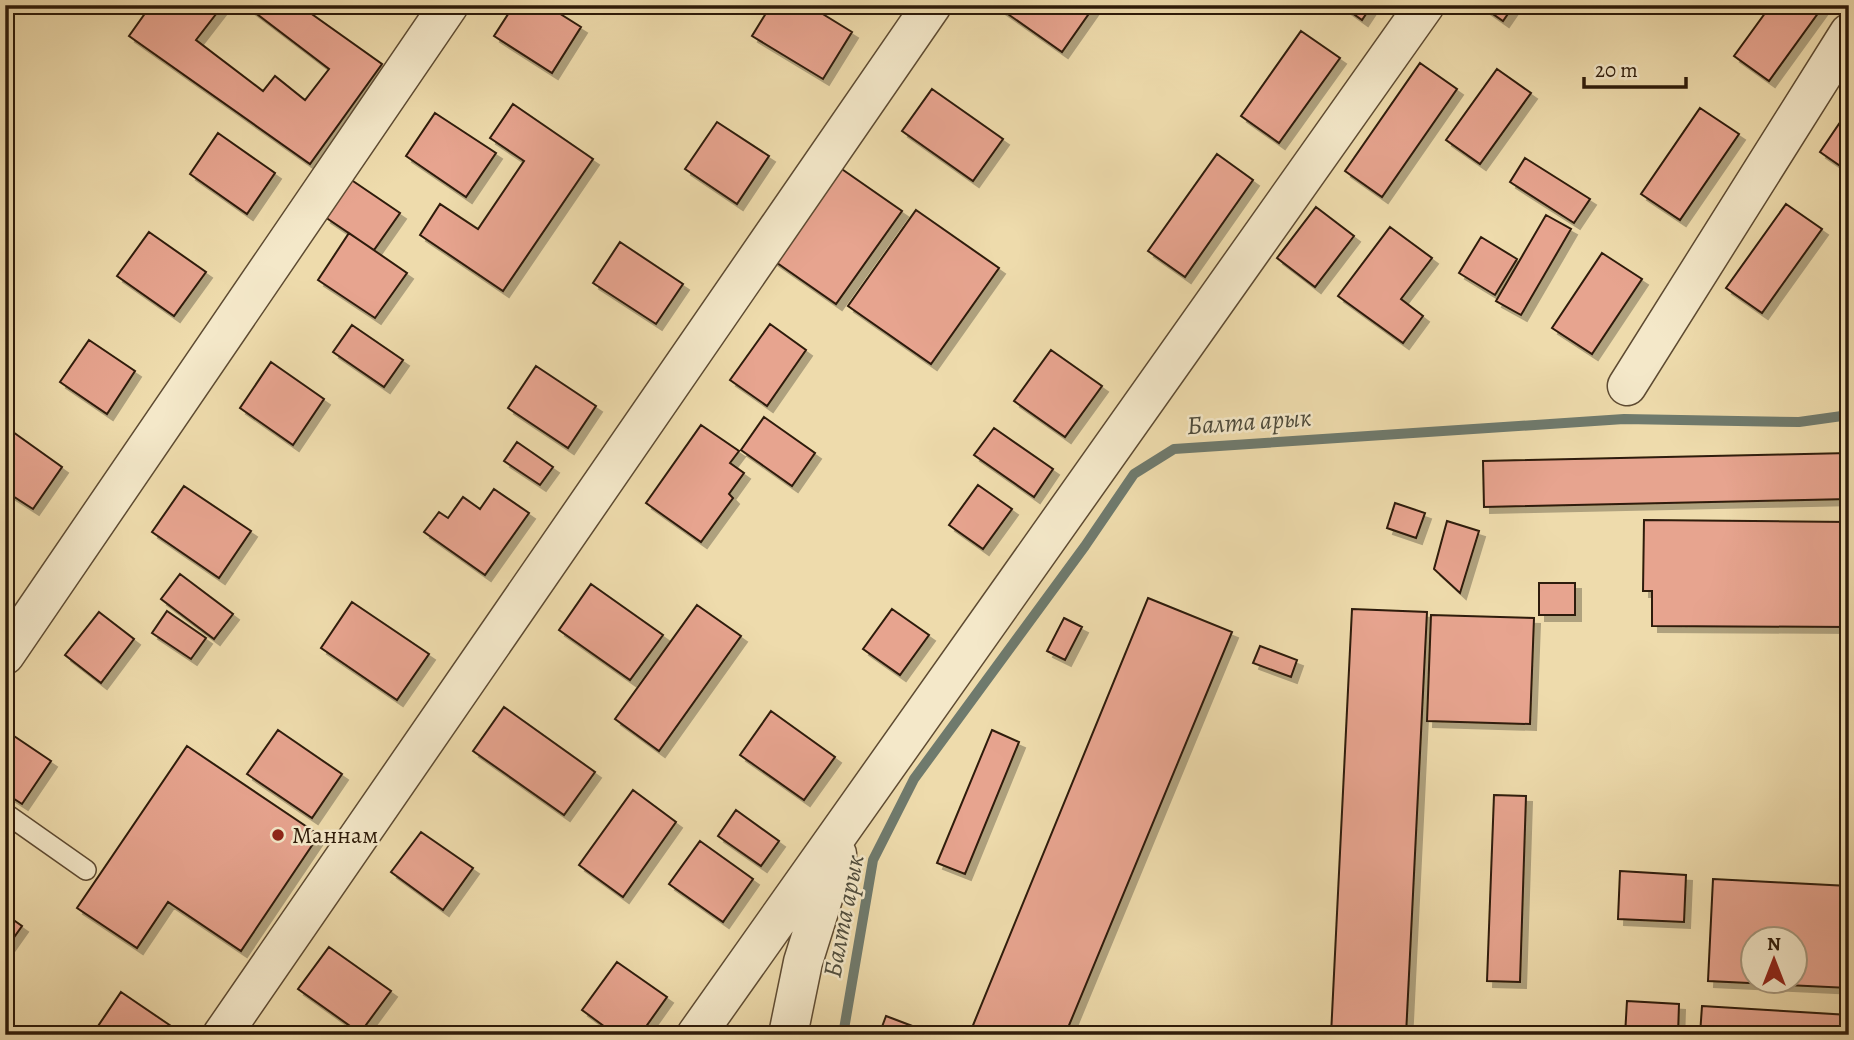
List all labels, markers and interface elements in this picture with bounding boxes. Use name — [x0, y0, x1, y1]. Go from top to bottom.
scale bar — [1584, 46, 1686, 90]
text: 20 m — [1595, 56, 1638, 84]
water label: Балта арык — [1185, 400, 1313, 443]
place label: Маннам — [292, 819, 378, 851]
marker: Маннам — [270, 827, 286, 843]
water label: Балта арык — [814, 851, 873, 981]
north arrow — [1738, 925, 1808, 995]
text: N — [1767, 931, 1781, 957]

